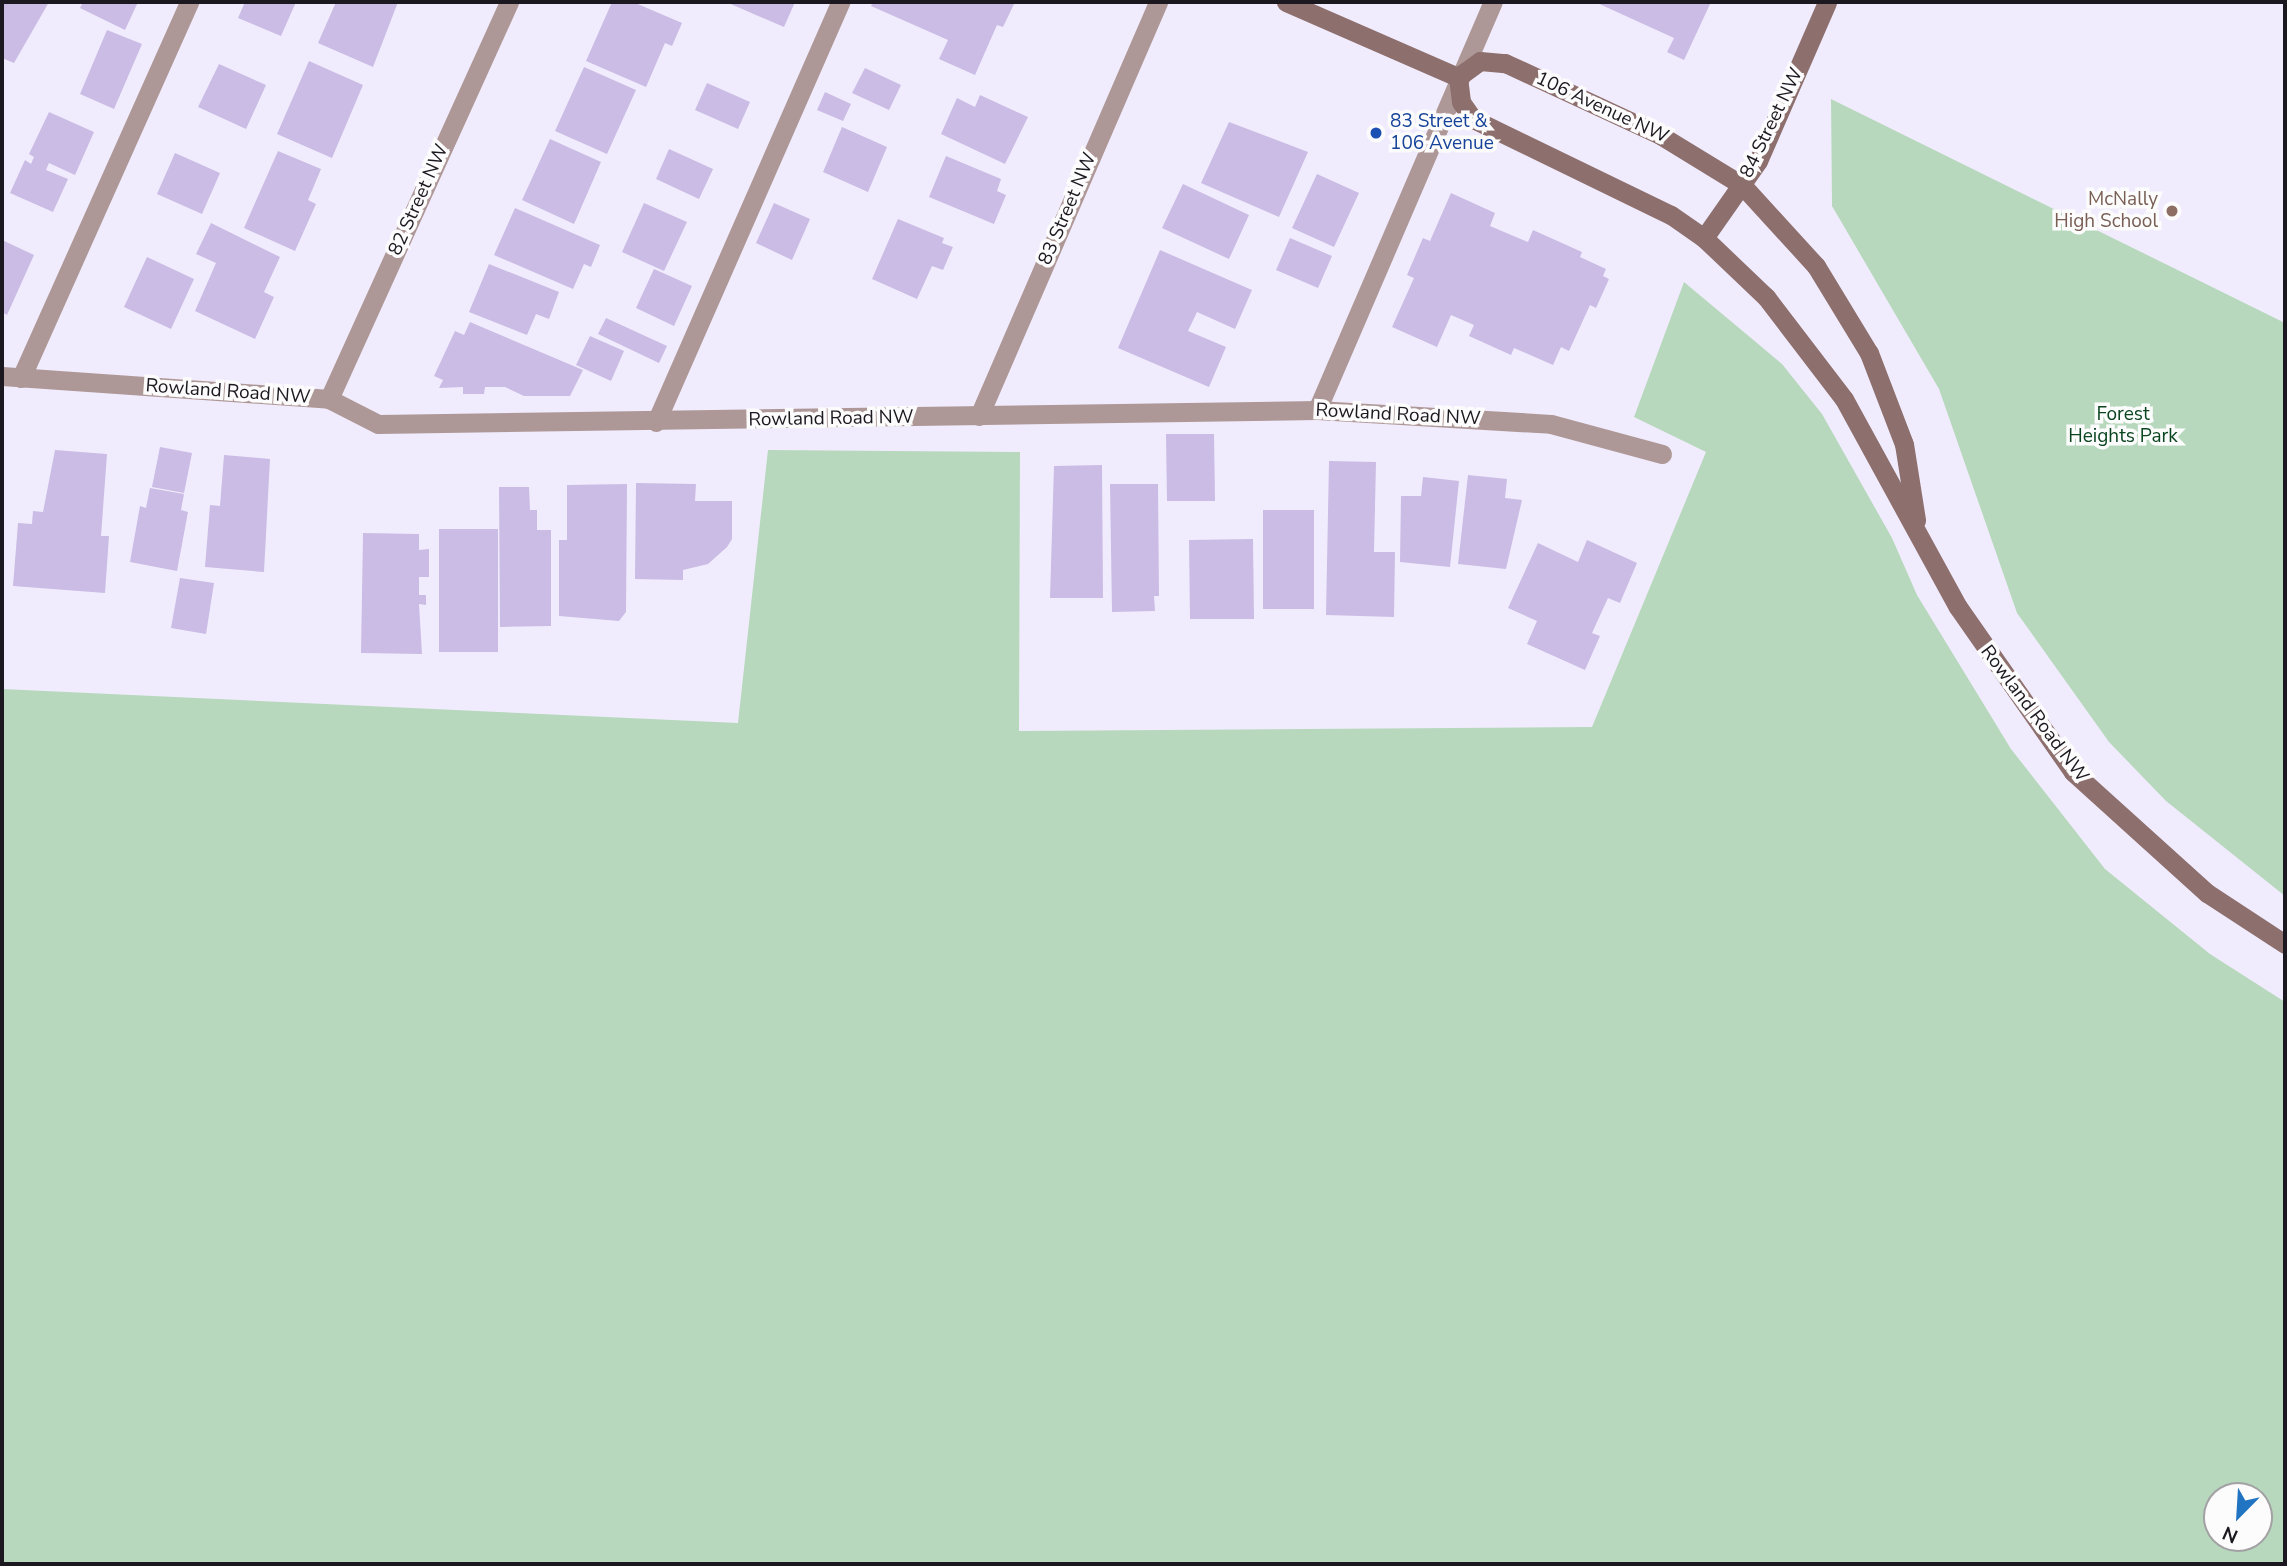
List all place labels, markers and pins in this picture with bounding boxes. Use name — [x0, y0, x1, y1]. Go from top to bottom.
place label: 83 Street & 106 Avenue — [1390, 111, 1494, 155]
marker: 83 Street & 106 Avenue — [1368, 125, 1384, 141]
place label: McNally High School — [2054, 189, 2158, 233]
marker: McNally High School — [2164, 203, 2180, 219]

